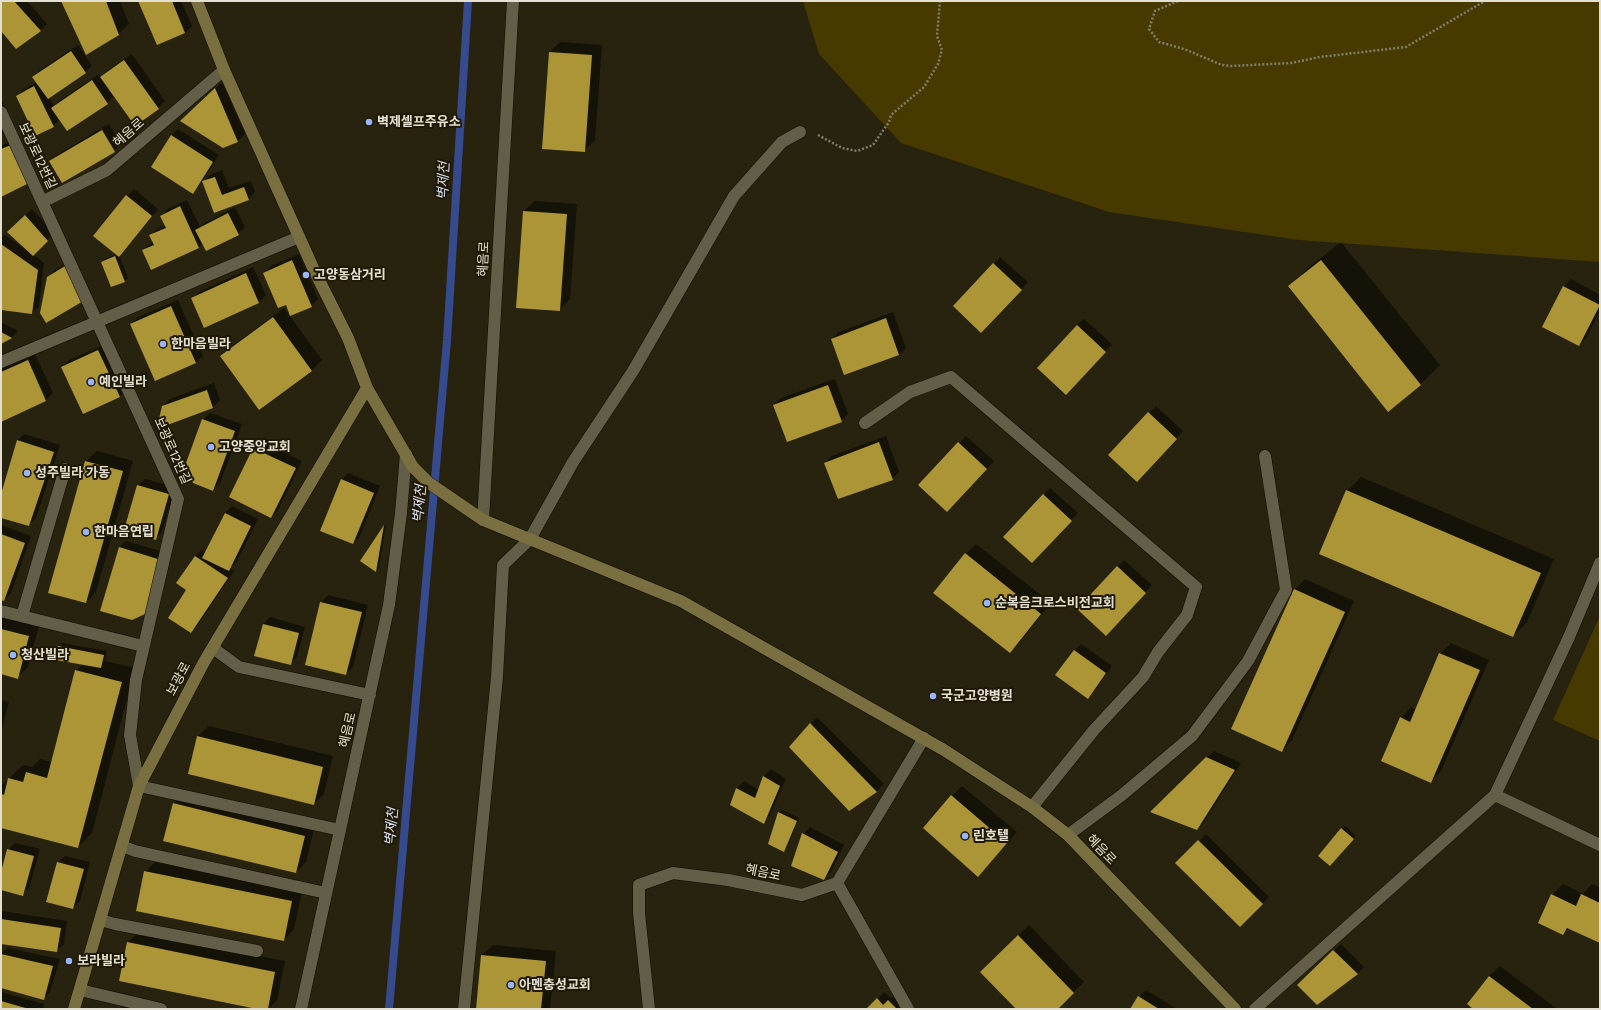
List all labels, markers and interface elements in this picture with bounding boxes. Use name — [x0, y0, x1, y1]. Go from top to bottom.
place label: 벽제셀프주유소 — [377, 114, 461, 130]
street label: 혜음로 — [110, 115, 148, 151]
marker: 벽제셀프주유소 — [364, 117, 374, 127]
street label: 보광로12번길 — [15, 120, 59, 192]
water label: 벽제천 — [435, 161, 453, 201]
street label: 혜음로 — [475, 241, 493, 277]
place label: 고양동삼거리 — [314, 267, 386, 283]
marker: 고양동삼거리 — [301, 270, 311, 280]
place label: 한마음빌라 — [171, 336, 231, 352]
marker: 한마음빌라 — [158, 339, 168, 349]
place label: 예인빌라 — [99, 374, 147, 390]
marker: 예인빌라 — [86, 377, 96, 387]
street label: 보광로12번길 — [150, 415, 194, 487]
place label: 고양중앙교회 — [219, 439, 291, 455]
marker: 고양중앙교회 — [206, 442, 216, 452]
place label: 성주빌라 가동 — [35, 465, 110, 481]
marker: 성주빌라 가동 — [22, 468, 32, 478]
water label: 벽제천 — [410, 484, 430, 524]
place label: 한마음연립 — [94, 524, 154, 540]
marker: 한마음연립 — [81, 527, 91, 537]
place label: 순복음크로스비전교회 — [995, 595, 1115, 611]
marker: 순복음크로스비전교회 — [982, 598, 992, 608]
place label: 청산빌라 — [21, 647, 69, 663]
marker: 청산빌라 — [8, 650, 18, 660]
street label: 보광로 — [164, 659, 194, 699]
place label: 국군고양병원 — [941, 688, 1013, 704]
marker: 국군고양병원 — [928, 691, 938, 701]
street label: 혜음로 — [336, 711, 360, 749]
water label: 벽제천 — [382, 807, 402, 847]
place label: 린호텔 — [973, 828, 1009, 844]
marker: 린호텔 — [960, 831, 970, 841]
street label: 혜음로 — [1083, 832, 1119, 868]
street label: 혜음로 — [744, 862, 782, 884]
place label: 보라빌라 — [77, 953, 125, 969]
marker: 보라빌라 — [64, 956, 74, 966]
place label: 아멘충성교회 — [519, 977, 591, 993]
marker: 아멘충성교회 — [506, 980, 516, 990]

